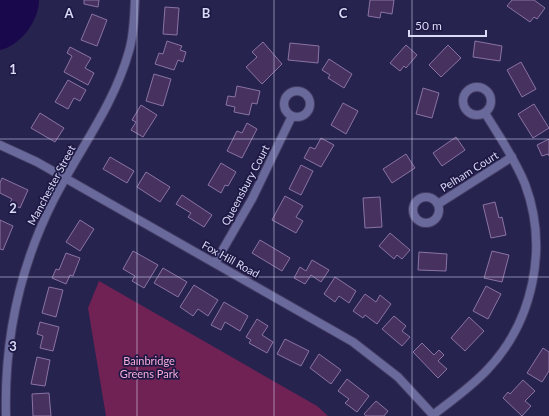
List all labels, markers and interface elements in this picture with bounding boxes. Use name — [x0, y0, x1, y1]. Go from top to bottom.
text: A — [63, 5, 74, 21]
text: B — [202, 5, 211, 21]
text: C — [339, 5, 348, 21]
scale bar — [409, 12, 486, 38]
text: 50 m — [415, 18, 442, 33]
text: 1 — [9, 61, 17, 77]
street label: Queensbury Court — [218, 142, 272, 228]
street label: Manchester Street — [24, 143, 78, 227]
street label: Pelham Court — [438, 148, 500, 194]
text: 2 — [9, 200, 17, 216]
street label: Fox Hill Road — [200, 238, 262, 280]
text: 3 — [9, 338, 17, 354]
park label: Bainbridge Greens Park — [120, 354, 179, 380]

